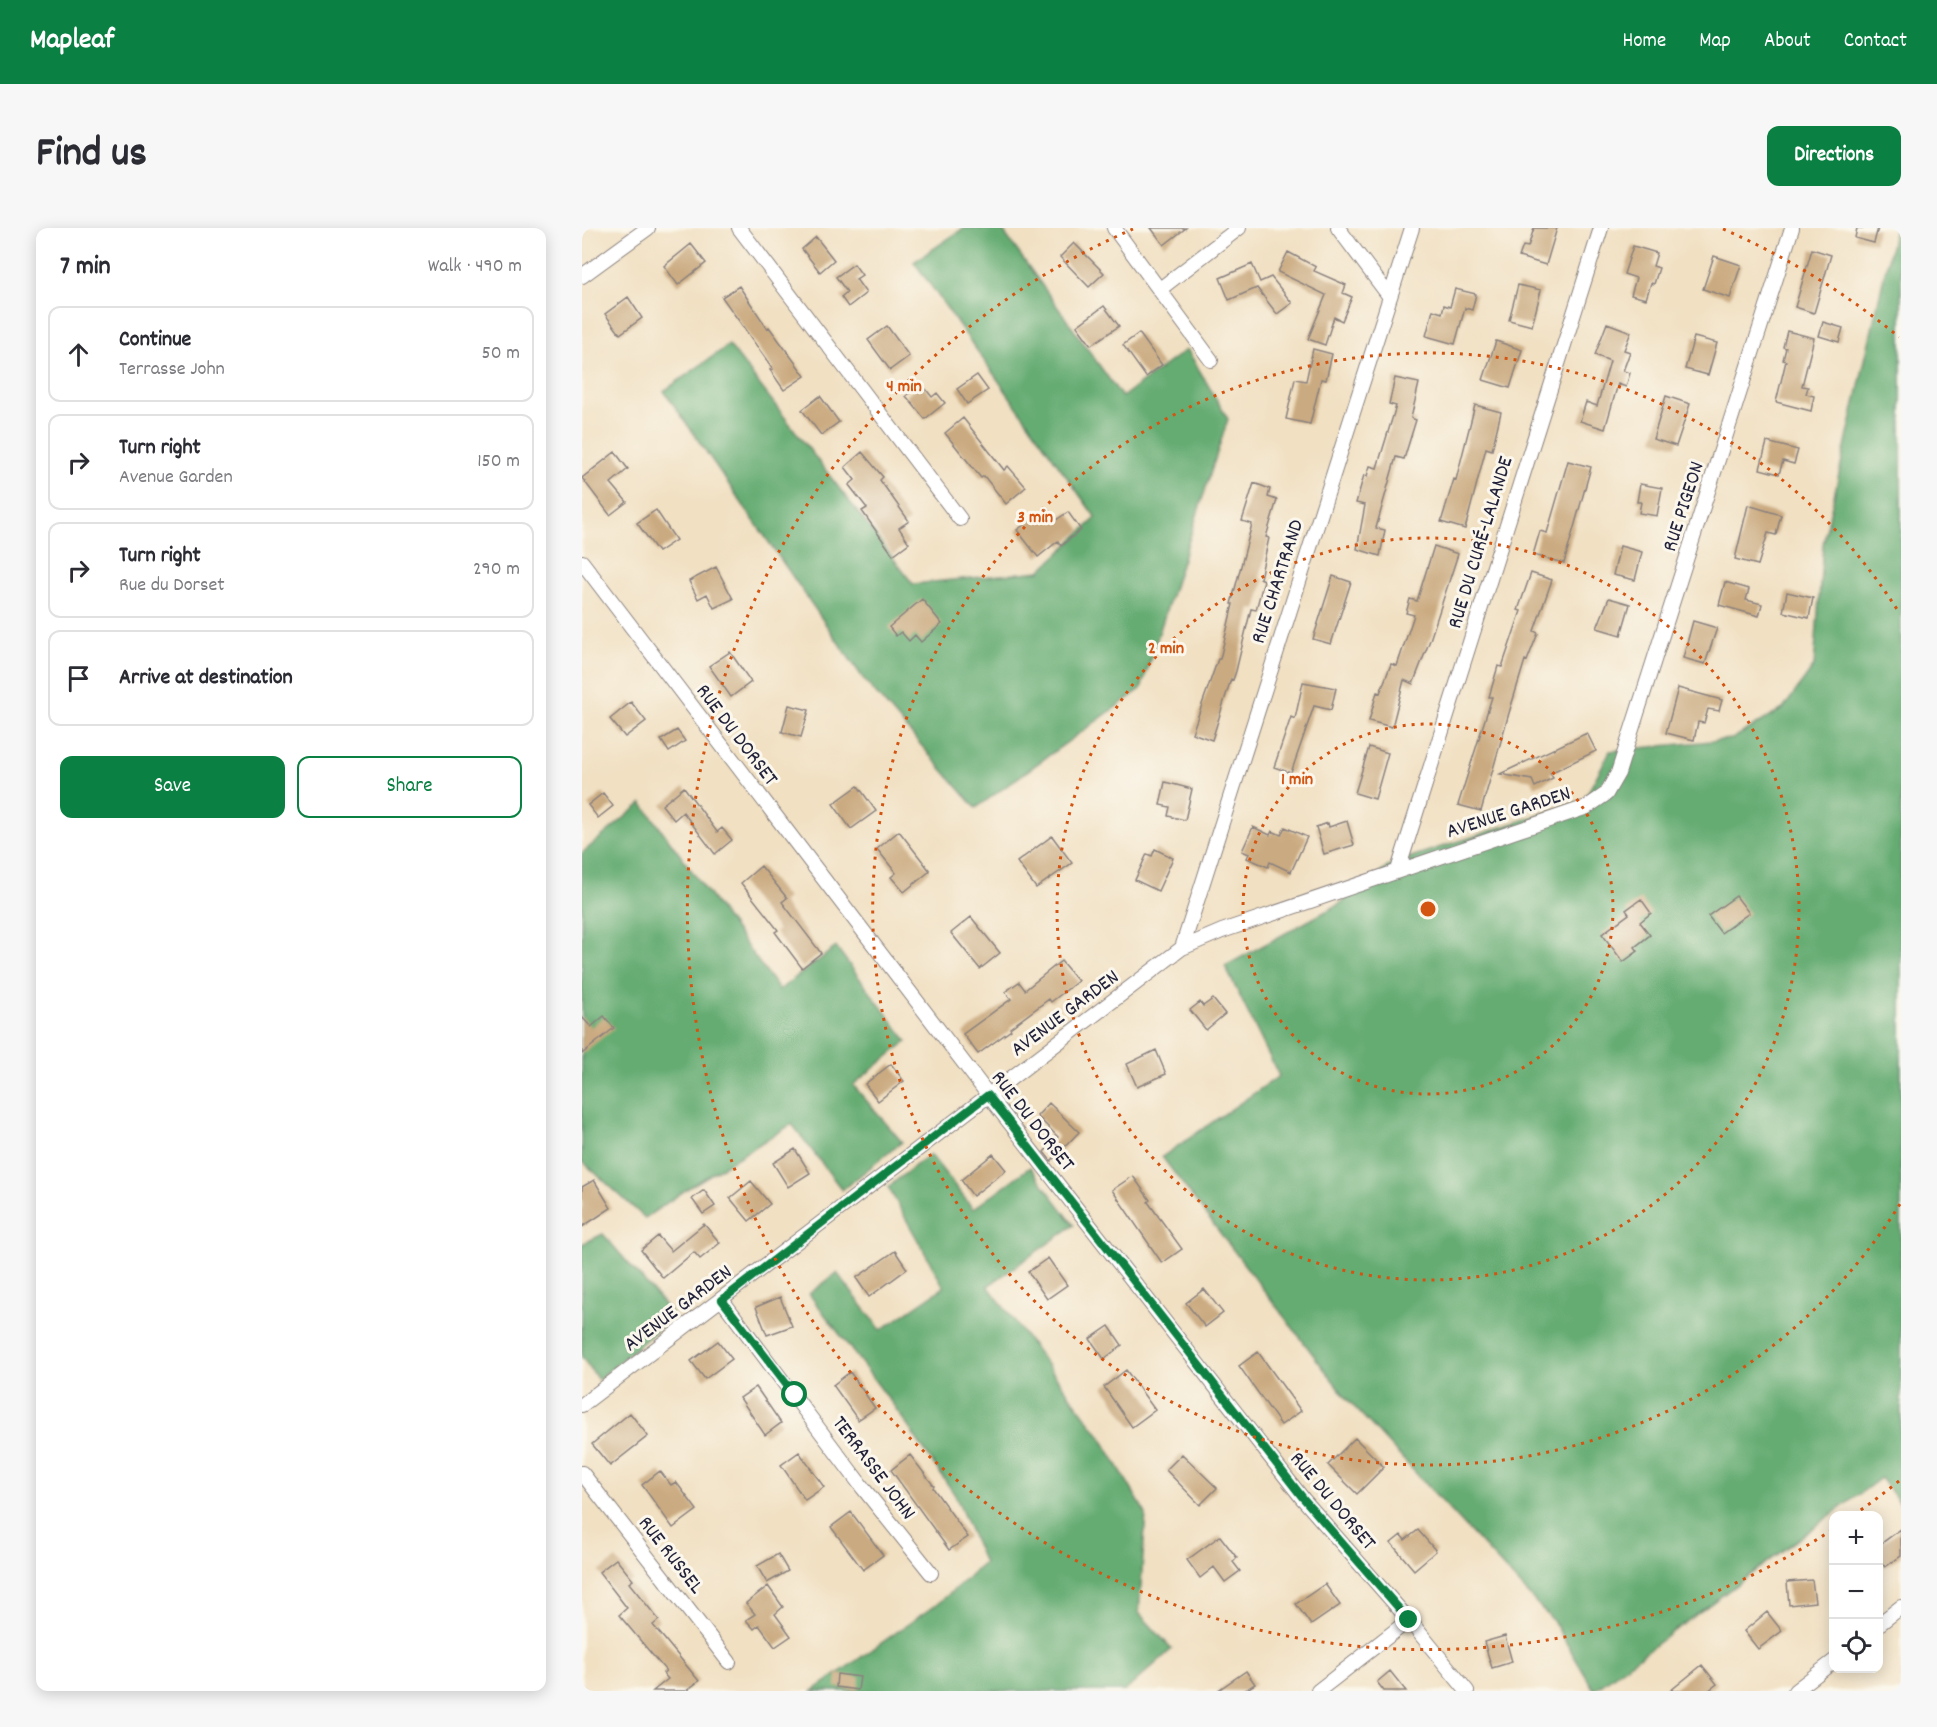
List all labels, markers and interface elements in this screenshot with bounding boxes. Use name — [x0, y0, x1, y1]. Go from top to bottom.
text: Mapleaf — [30, 22, 114, 62]
text: Home — [1622, 27, 1666, 57]
text: Map — [1699, 27, 1731, 57]
text: About — [1764, 27, 1811, 57]
text: Contact — [1844, 27, 1907, 57]
text: Find us — [36, 126, 147, 186]
button: Directions — [1767, 126, 1901, 186]
text: 7 min — [60, 249, 111, 286]
text: Walk · 490 m — [428, 253, 522, 281]
text: Continue — [119, 325, 191, 356]
icon: ahead — [62, 338, 95, 371]
text: 50 m — [482, 340, 520, 368]
text: Terrasse John — [119, 356, 225, 384]
text: 4 min — [886, 375, 922, 400]
text: Turn right — [119, 433, 201, 464]
icon: right — [62, 446, 95, 479]
text: 150 m — [477, 448, 520, 476]
street label: RUE DU CURÉ-LALANDE — [1441, 453, 1522, 633]
street label: RUE PIGEON — [1656, 458, 1714, 556]
text: Avenue Garden — [119, 464, 233, 492]
text: 3 min — [1017, 506, 1053, 531]
street label: RUE CHARTRAND — [1245, 516, 1313, 648]
text: Turn right — [119, 541, 201, 572]
icon: right — [62, 554, 95, 587]
text: 290 m — [473, 556, 520, 584]
text: Rue du Dorset — [119, 572, 225, 600]
text: 2 min — [1148, 637, 1184, 662]
icon: arrive — [62, 662, 95, 695]
text: Arrive at destination — [119, 663, 293, 694]
street label: RUE DU DORSET — [687, 679, 784, 794]
button: Save — [60, 756, 285, 818]
button: Share — [297, 756, 522, 818]
text: 1 min — [1281, 768, 1313, 793]
street label: AVENUE GARDEN — [1443, 780, 1575, 848]
centre of rings — [1418, 899, 1438, 919]
street label: AVENUE GARDEN — [1005, 964, 1126, 1065]
street label: RUE DU DORSET — [983, 1065, 1081, 1179]
street label: AVENUE GARDEN — [618, 1259, 739, 1360]
route start — [781, 1381, 807, 1407]
street label: TERRASSE JOHN — [823, 1410, 922, 1527]
street label: RUE DU DORSET — [1281, 1446, 1382, 1558]
street label: RUE RUSSEL — [630, 1510, 710, 1602]
map controls — [1829, 1511, 1883, 1673]
button: + — [1829, 1511, 1883, 1565]
button: − — [1829, 1565, 1883, 1619]
route end — [1395, 1606, 1421, 1632]
button: locate — [1829, 1619, 1883, 1673]

